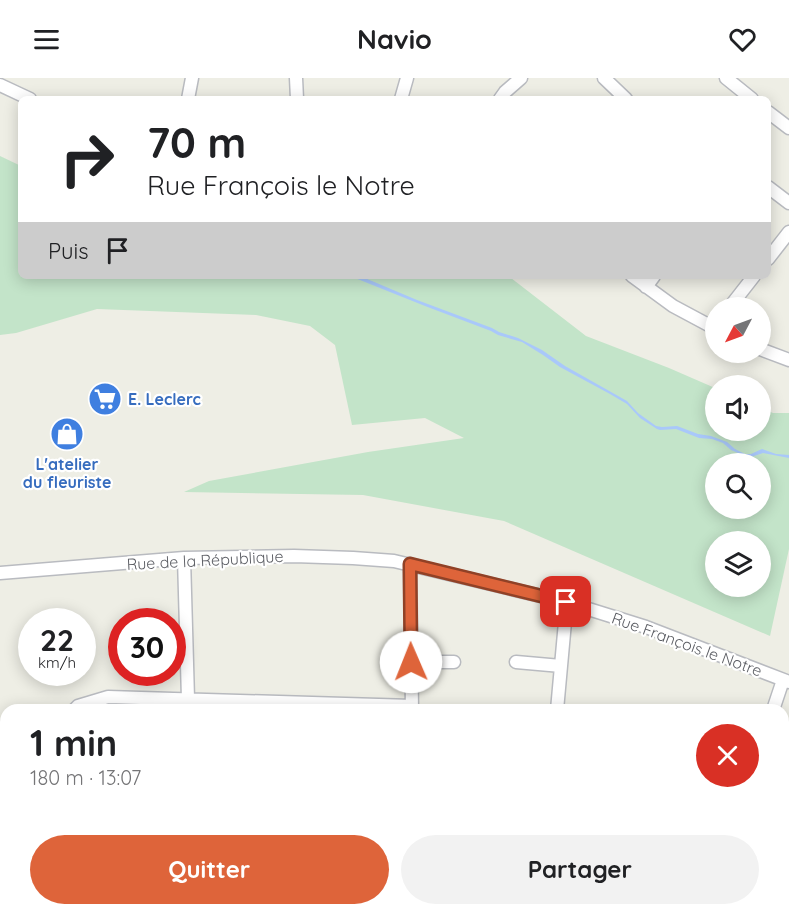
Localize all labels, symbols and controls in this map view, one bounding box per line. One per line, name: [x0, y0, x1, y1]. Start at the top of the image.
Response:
text: Navio: [357, 22, 432, 56]
icon: menu: [30, 23, 63, 56]
icon: heart: [726, 23, 759, 56]
text: 70 m: [147, 116, 246, 169]
icon: right: [48, 120, 126, 198]
text: Rue François le Notre: [147, 168, 415, 202]
icon: arrive: [101, 234, 134, 267]
text: Puis: [48, 237, 89, 265]
north arrow: [705, 297, 771, 363]
map controls: [705, 297, 771, 597]
button: sound: [705, 375, 771, 441]
supermarket icon: E. Leclerc: [87, 381, 123, 417]
place label: E. Leclerc: [128, 389, 201, 409]
shop icon: L'atelier du fleuriste: [49, 416, 85, 452]
button: search: [705, 453, 771, 519]
place label: L'atelier du fleuriste: [23, 454, 111, 492]
button: layers: [705, 531, 771, 597]
street label: Rue de la République: [126, 546, 284, 574]
pin: [540, 576, 591, 627]
icon: arrive: [549, 585, 582, 618]
street label: Rue François le Notre: [609, 607, 765, 681]
speed limit sign: 30: [108, 608, 186, 686]
text: 22: [40, 621, 74, 659]
position arrow: [379, 630, 443, 694]
text: km/h: [38, 653, 76, 672]
text: 1 min: [30, 720, 117, 765]
button: close: [696, 724, 759, 787]
text: 180 m · 13:07: [30, 765, 141, 790]
button: Quitter: [30, 835, 389, 904]
button: Partager: [401, 835, 759, 904]

